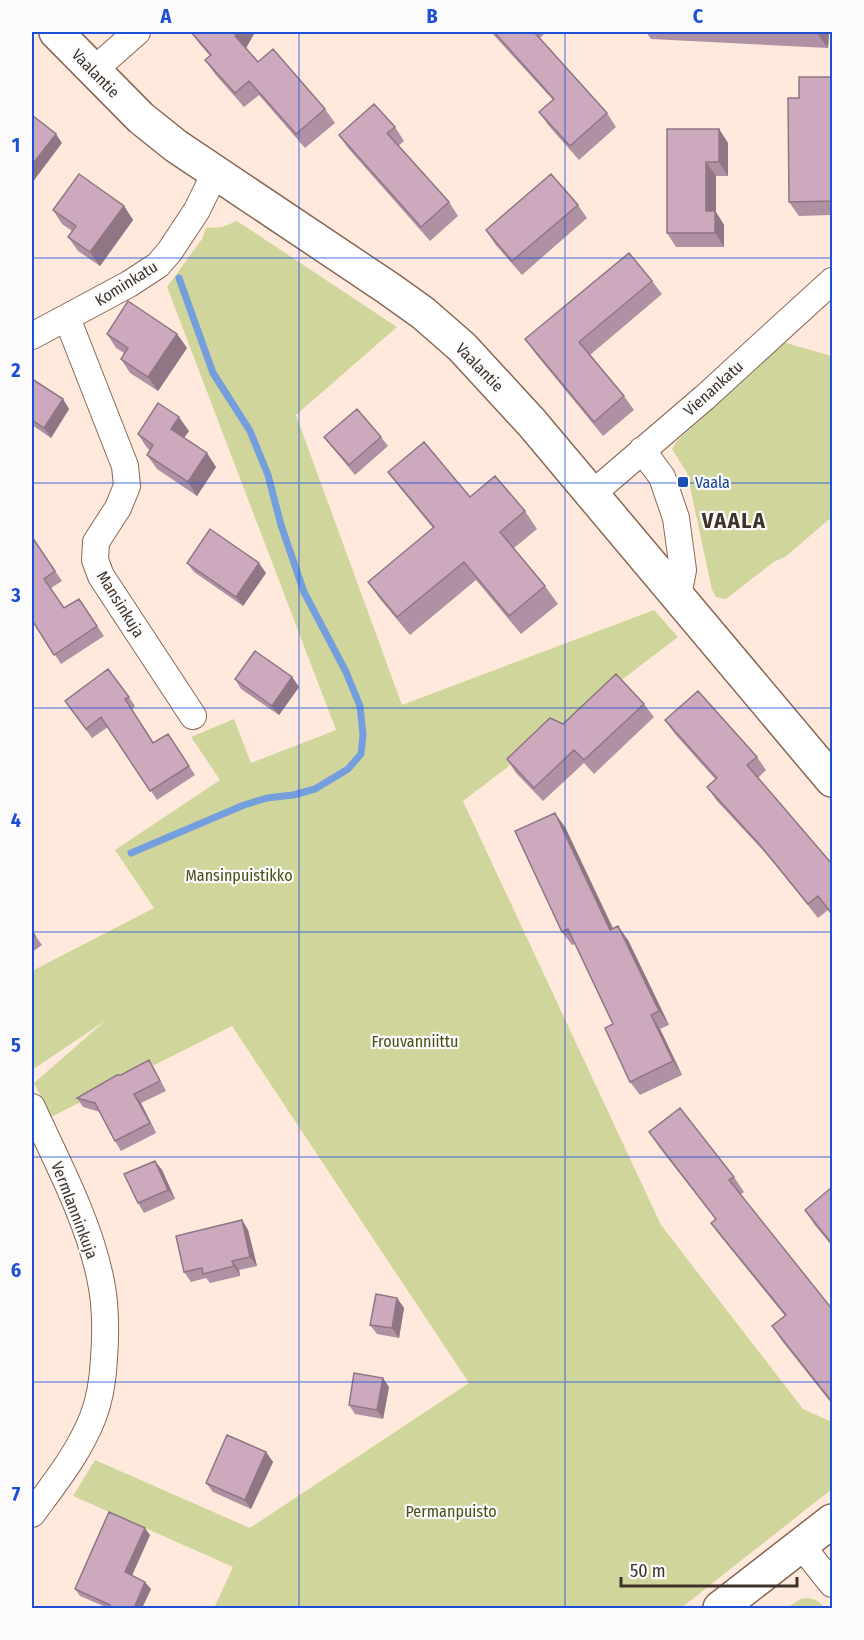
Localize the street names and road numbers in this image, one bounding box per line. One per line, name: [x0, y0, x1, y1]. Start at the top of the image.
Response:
street label: Vaalantie: [68, 45, 124, 102]
street label: Kominkatu: [92, 257, 161, 310]
street label: Vaalantie: [452, 339, 508, 396]
street label: Vienankatu: [680, 357, 747, 420]
street label: Mansinkuja: [93, 568, 148, 641]
street label: Vermlanninkuja: [47, 1159, 102, 1262]

